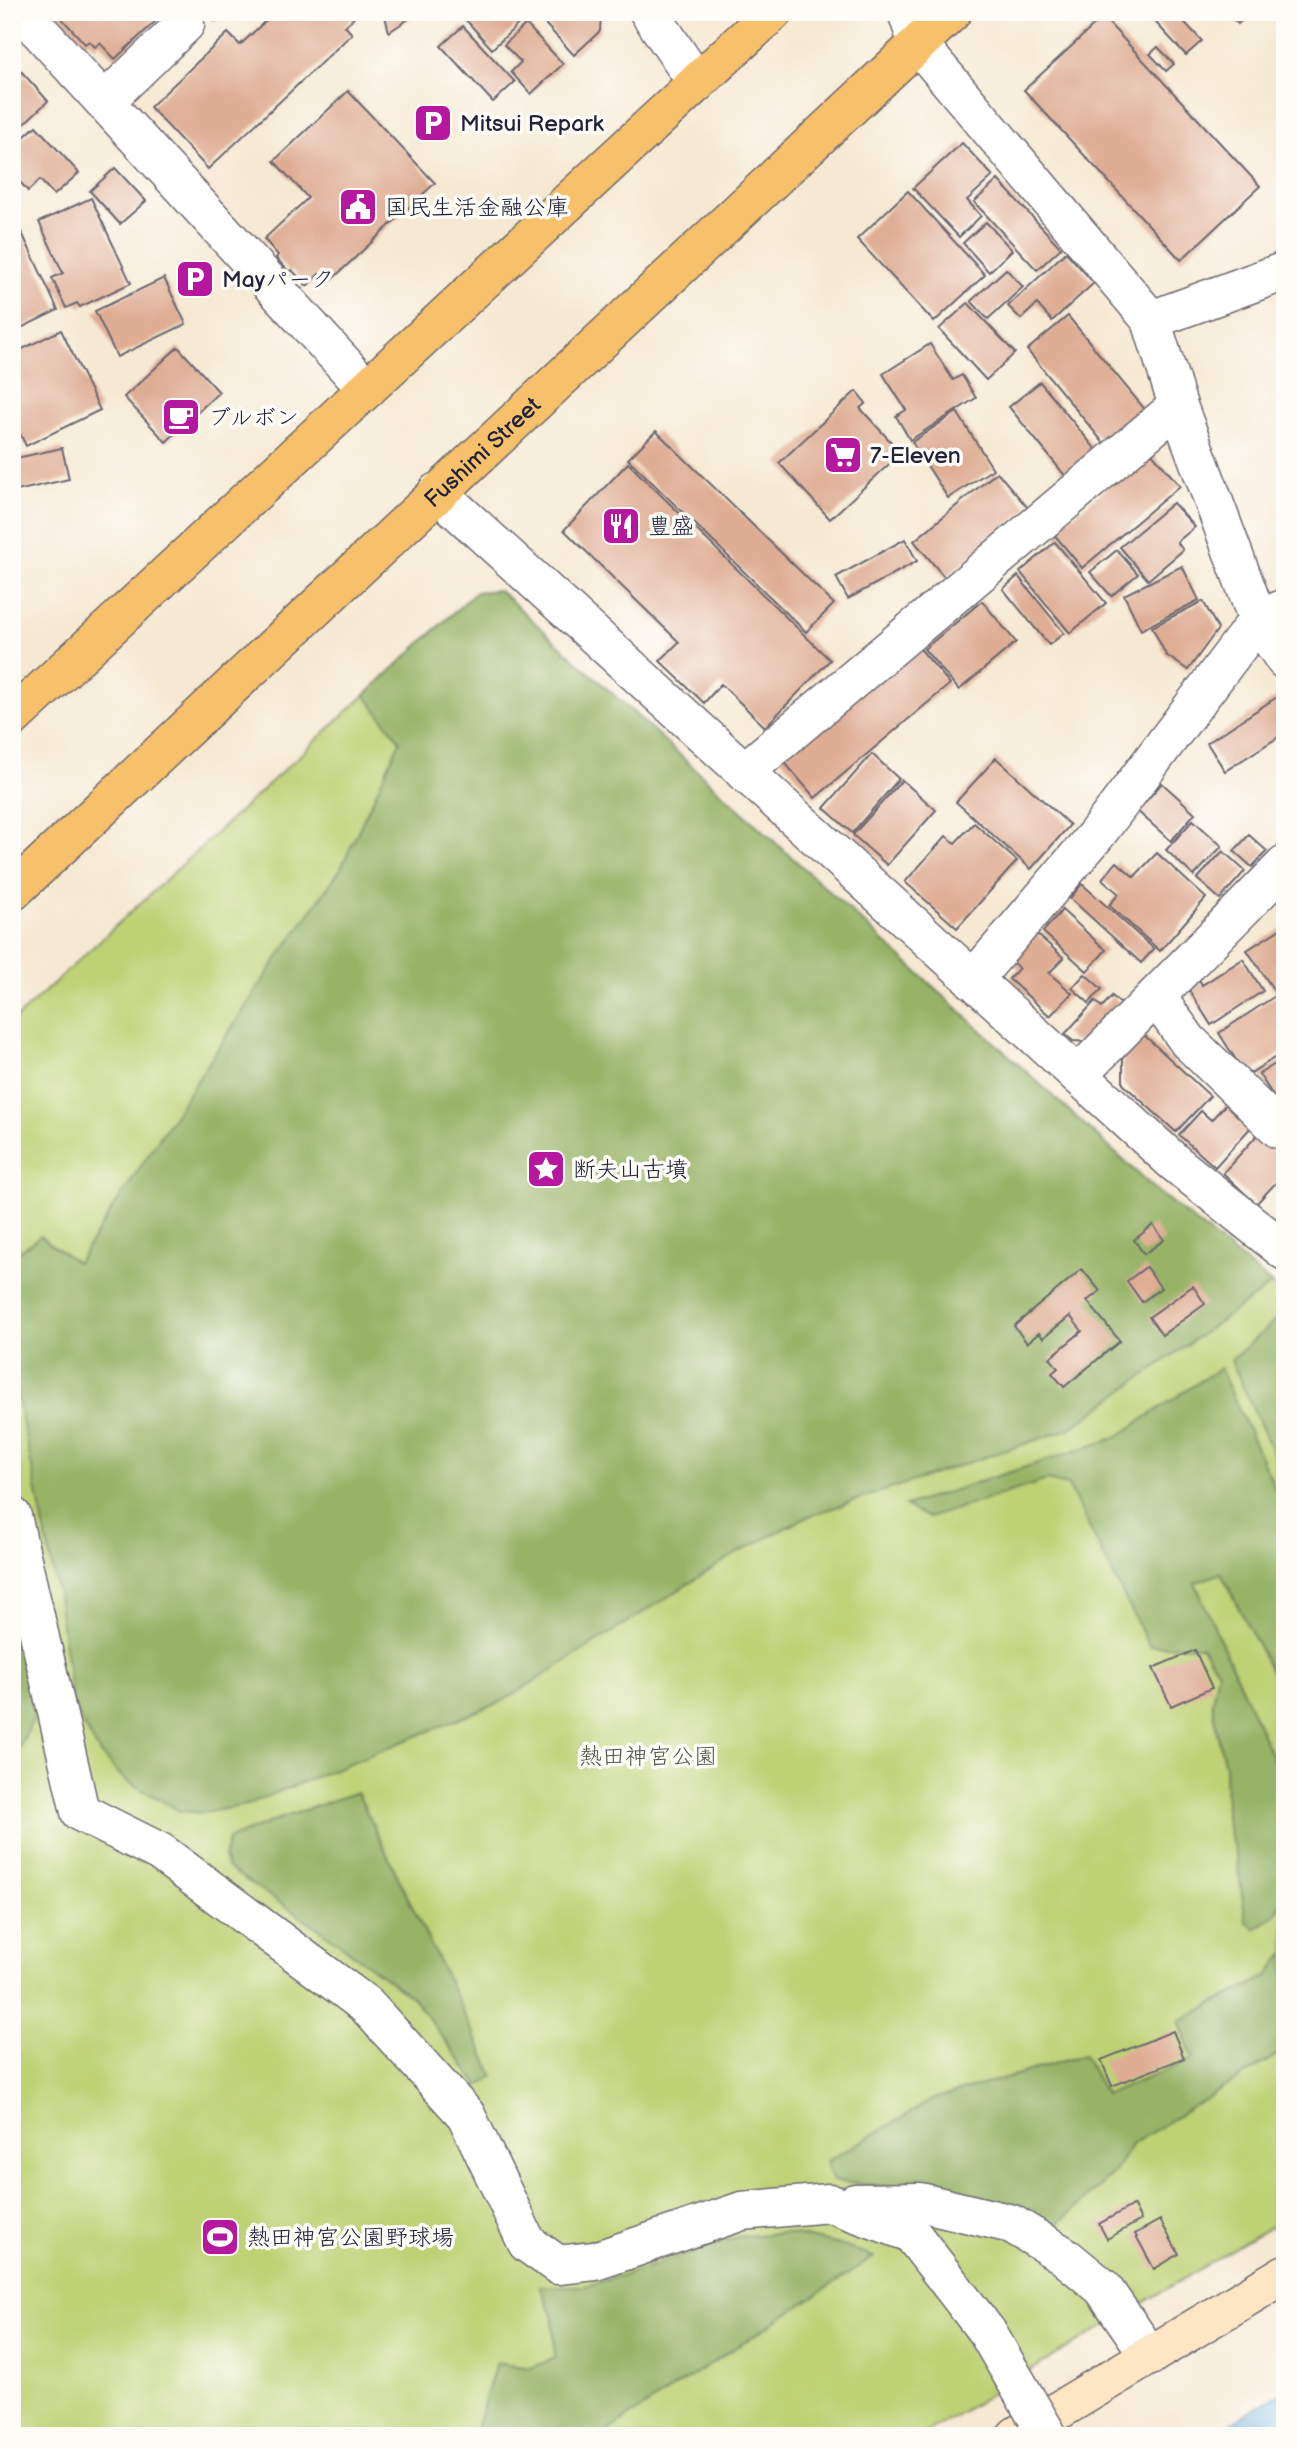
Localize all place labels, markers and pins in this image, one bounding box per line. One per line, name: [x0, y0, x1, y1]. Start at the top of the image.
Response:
parking icon: Mitsui Repark: [412, 102, 454, 144]
place label: Mitsui Repark: [460, 110, 605, 138]
public building icon: 国民生活金融公庫: [337, 186, 379, 228]
place label: 国民生活金融公庫: [385, 194, 569, 222]
parking icon: Mayパーク: [174, 258, 216, 300]
place label: Mayパーク: [222, 266, 334, 294]
cafe icon: ブルボン: [160, 396, 202, 438]
place label: ブルボン: [208, 404, 299, 432]
supermarket icon: 7-Eleven: [822, 434, 864, 476]
place label: 7-Eleven: [870, 442, 961, 470]
restaurant icon: 豊盛: [600, 505, 642, 547]
place label: 豊盛: [648, 513, 694, 541]
place icon: 断夫山古墳: [525, 1148, 567, 1190]
place label: 断夫山古墳: [573, 1156, 688, 1184]
sports icon: 熱田神宮公園野球場: [199, 2216, 241, 2258]
place label: 熱田神宮公園野球場: [247, 2224, 454, 2252]

